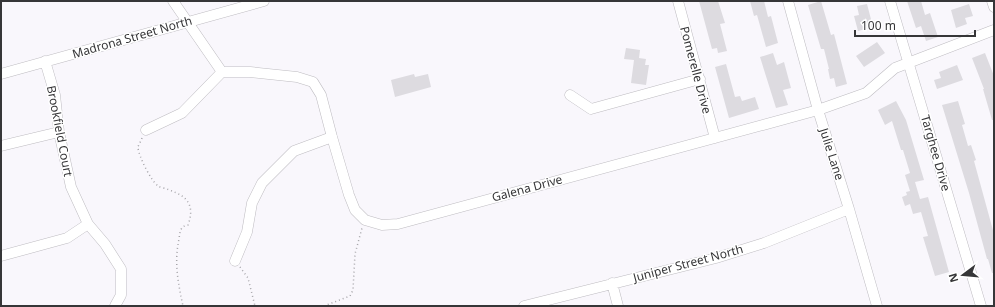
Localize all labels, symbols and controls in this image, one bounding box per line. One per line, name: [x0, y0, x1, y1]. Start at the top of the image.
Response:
street label: Madrona Street North: [70, 12, 194, 62]
scale bar: [855, 12, 975, 38]
text: 100 m: [861, 17, 896, 34]
street label: Pomerelle Drive: [676, 24, 716, 116]
street label: Brookfield Court: [43, 84, 77, 179]
street label: Targhee Drive: [917, 113, 955, 193]
street label: Julie Lane: [815, 125, 848, 183]
street label: Galena Drive: [490, 170, 564, 206]
street label: Juniper Street North: [630, 240, 745, 286]
north arrow: [943, 255, 983, 295]
text: N: [944, 272, 961, 284]

